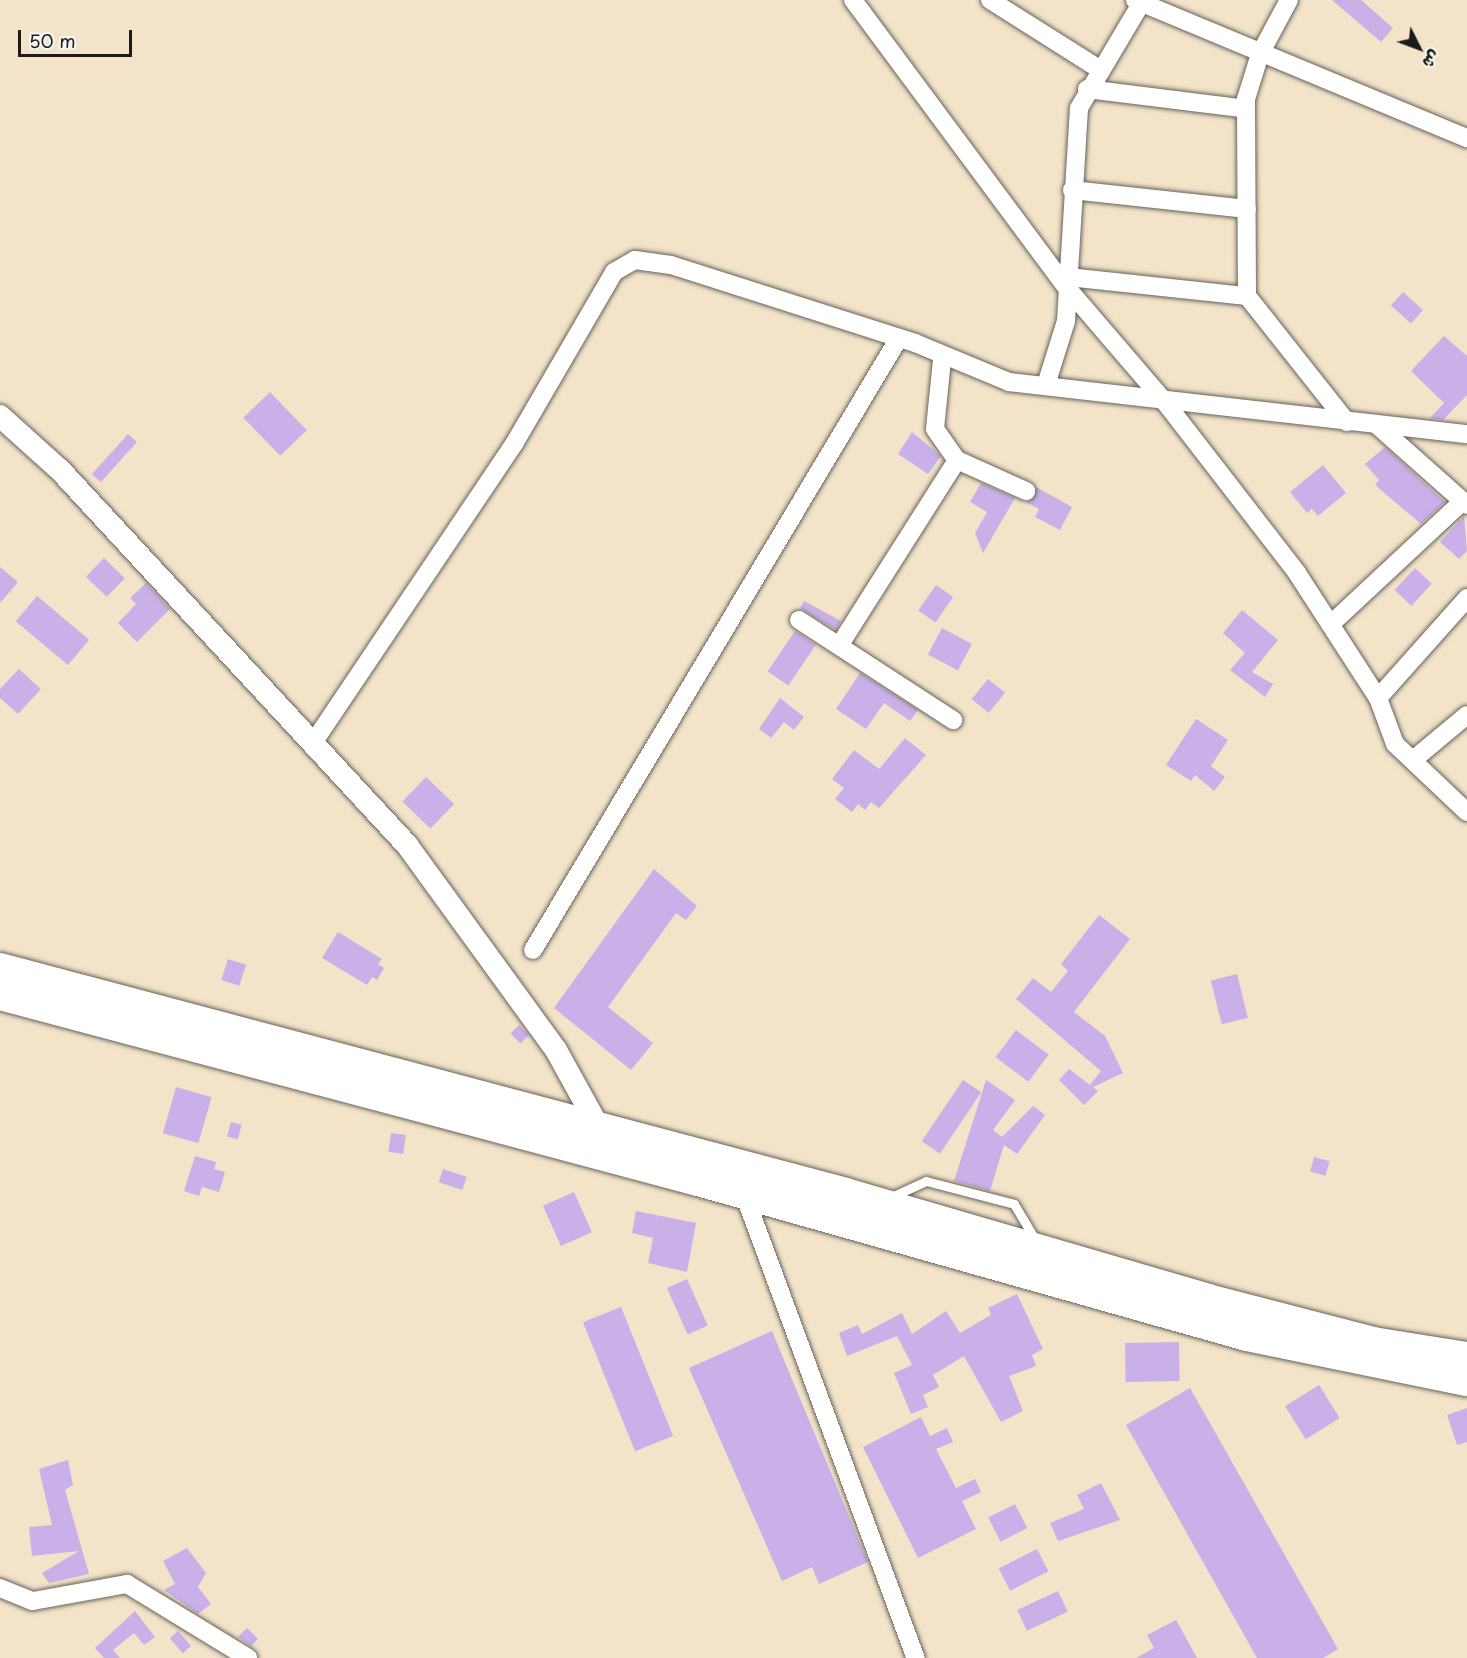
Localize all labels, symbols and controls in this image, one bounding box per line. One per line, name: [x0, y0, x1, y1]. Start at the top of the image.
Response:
scale bar: [21, 18, 135, 56]
north arrow: [1389, 18, 1449, 78]
text: 50 m: [29, 27, 76, 54]
text: ش: [1418, 45, 1447, 75]

